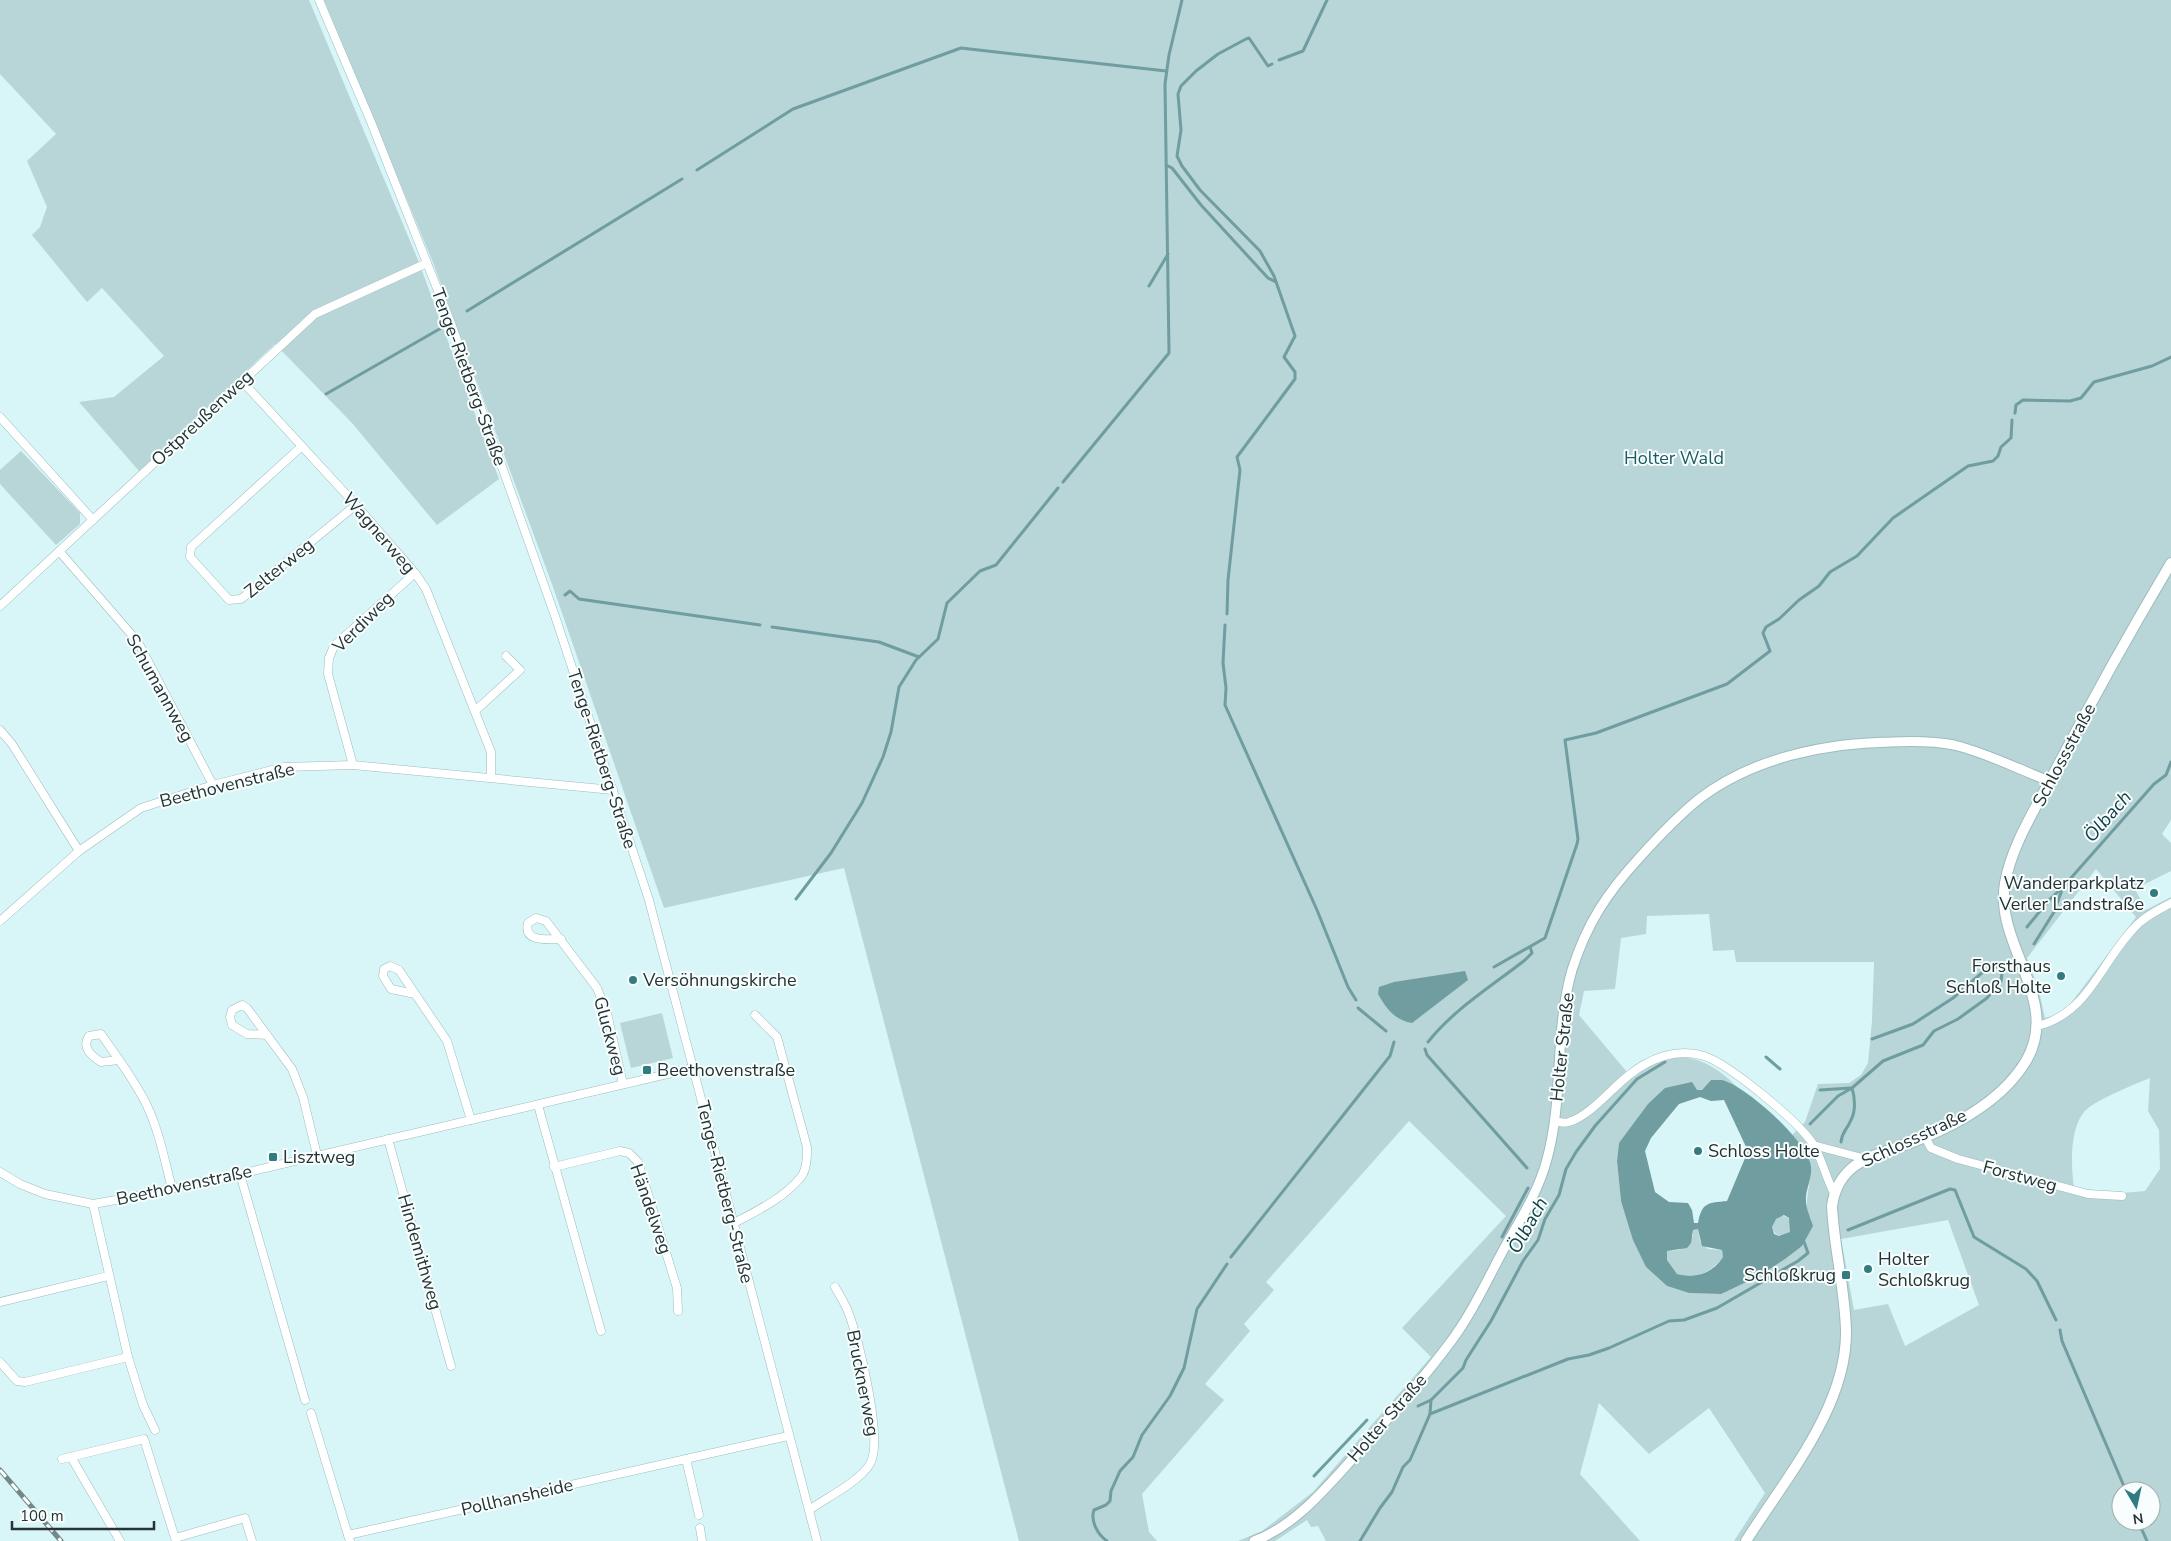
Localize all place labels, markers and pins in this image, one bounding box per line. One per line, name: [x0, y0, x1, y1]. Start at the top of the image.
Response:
place label: Wanderparkplatz Verler Landstraße: [1998, 871, 2144, 916]
marker: Wanderparkplatz Verler Landstraße: [2148, 887, 2160, 899]
place label: Forsthaus Schloß Holte: [1946, 954, 2051, 999]
place label: Versöhnungskirche: [642, 968, 797, 992]
marker: Forsthaus Schloß Holte: [2055, 970, 2067, 982]
marker: Versöhnungskirche: [627, 974, 639, 986]
place label: Beethovenstraße: [657, 1058, 795, 1082]
marker: Beethovenstraße: [641, 1064, 653, 1076]
place label: Schloss Holte: [1708, 1139, 1819, 1163]
place label: Lisztweg: [283, 1145, 355, 1169]
marker: Schloss Holte: [1692, 1145, 1704, 1157]
marker: Lisztweg: [267, 1151, 279, 1163]
place label: Holter Schloßkrug: [1878, 1247, 1970, 1292]
place label: Schloßkrug: [1744, 1263, 1836, 1287]
marker: Holter Schloßkrug: [1862, 1263, 1874, 1275]
marker: Schloßkrug: [1840, 1269, 1852, 1281]

